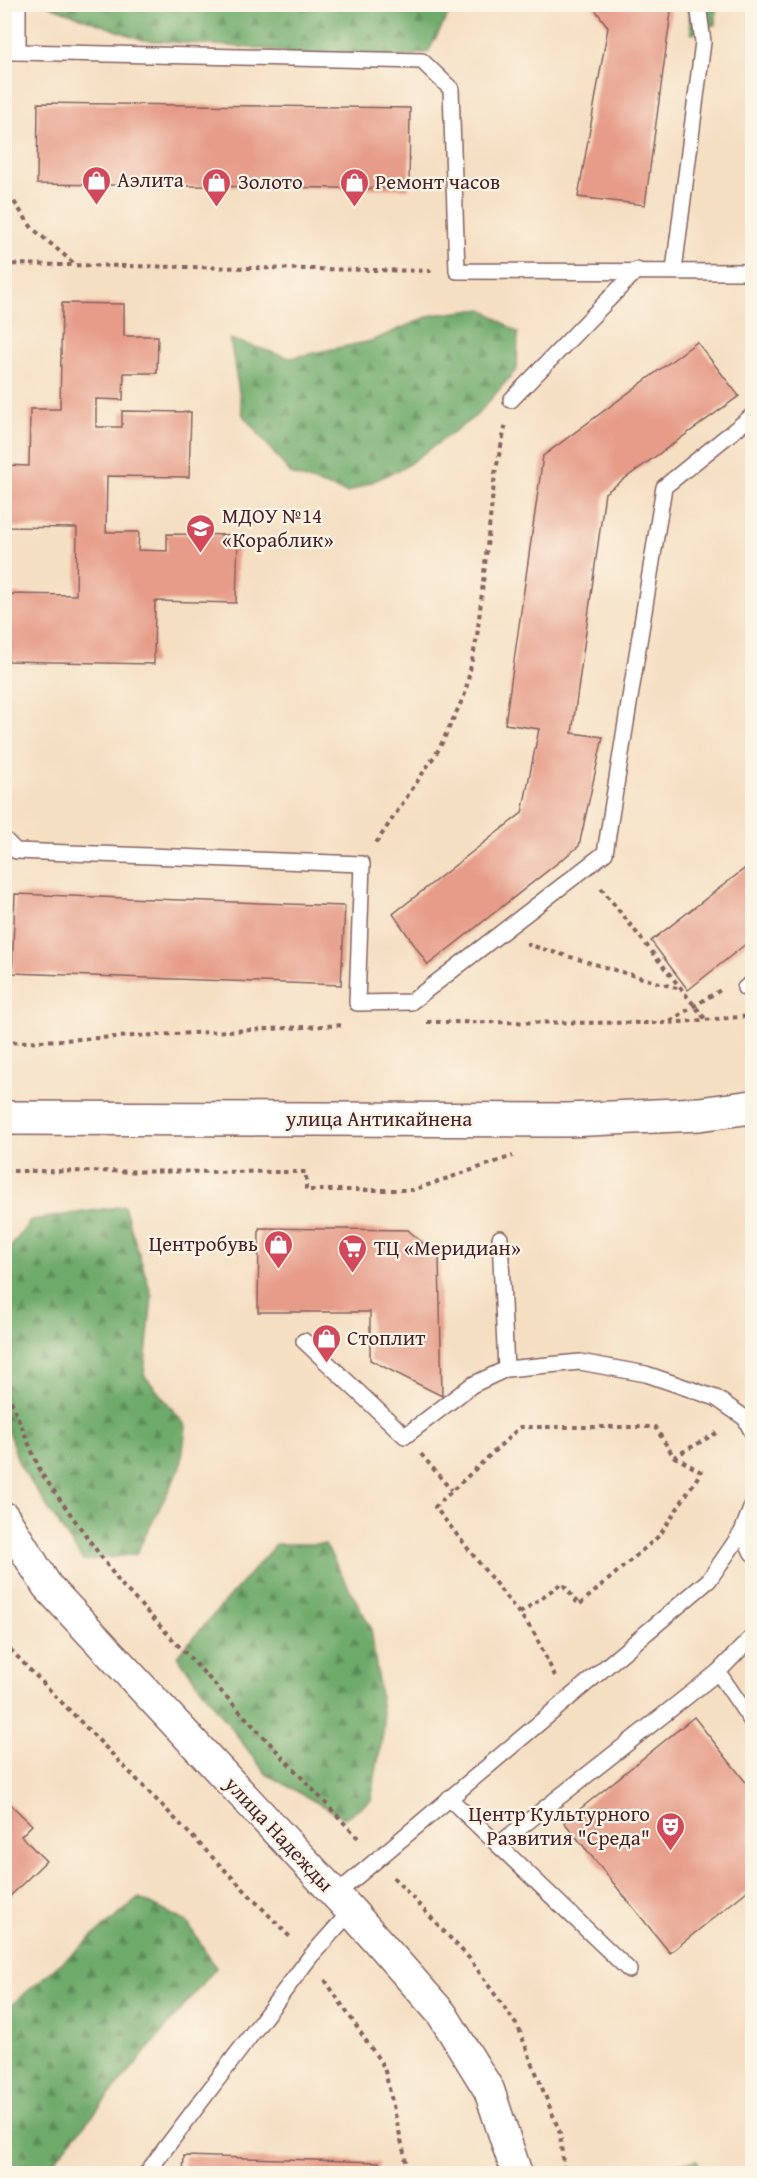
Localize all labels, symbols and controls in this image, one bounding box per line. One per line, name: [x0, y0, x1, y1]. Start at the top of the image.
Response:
shop icon: Аэлита: [80, 164, 112, 206]
place label: Аэлита: [117, 164, 184, 195]
shop icon: Золото: [201, 166, 233, 208]
place label: Золото: [238, 166, 303, 197]
shop icon: Ремонт часов: [338, 166, 370, 208]
place label: Ремонт часов: [375, 166, 500, 197]
place label: МДОУ №14 «Кораблик»: [222, 500, 334, 555]
school or university icon: МДОУ №14 «Кораблик»: [185, 512, 217, 554]
street label: улица Антикайнена: [285, 1103, 472, 1134]
place label: Центробувь: [149, 1228, 258, 1259]
shop icon: Центробувь: [263, 1228, 295, 1270]
supermarket icon: ТЦ «Меридиан»: [337, 1232, 369, 1274]
place label: ТЦ «Меридиан»: [374, 1232, 521, 1263]
shop icon: Стоплит: [310, 1322, 342, 1364]
place label: Стоплит: [347, 1322, 425, 1353]
street label: улица Надежды: [217, 1768, 341, 1899]
place label: Центр Культурного Развития "Среда": [469, 1798, 650, 1853]
theatre icon: Центр Культурного Развития "Среда": [655, 1810, 687, 1852]

